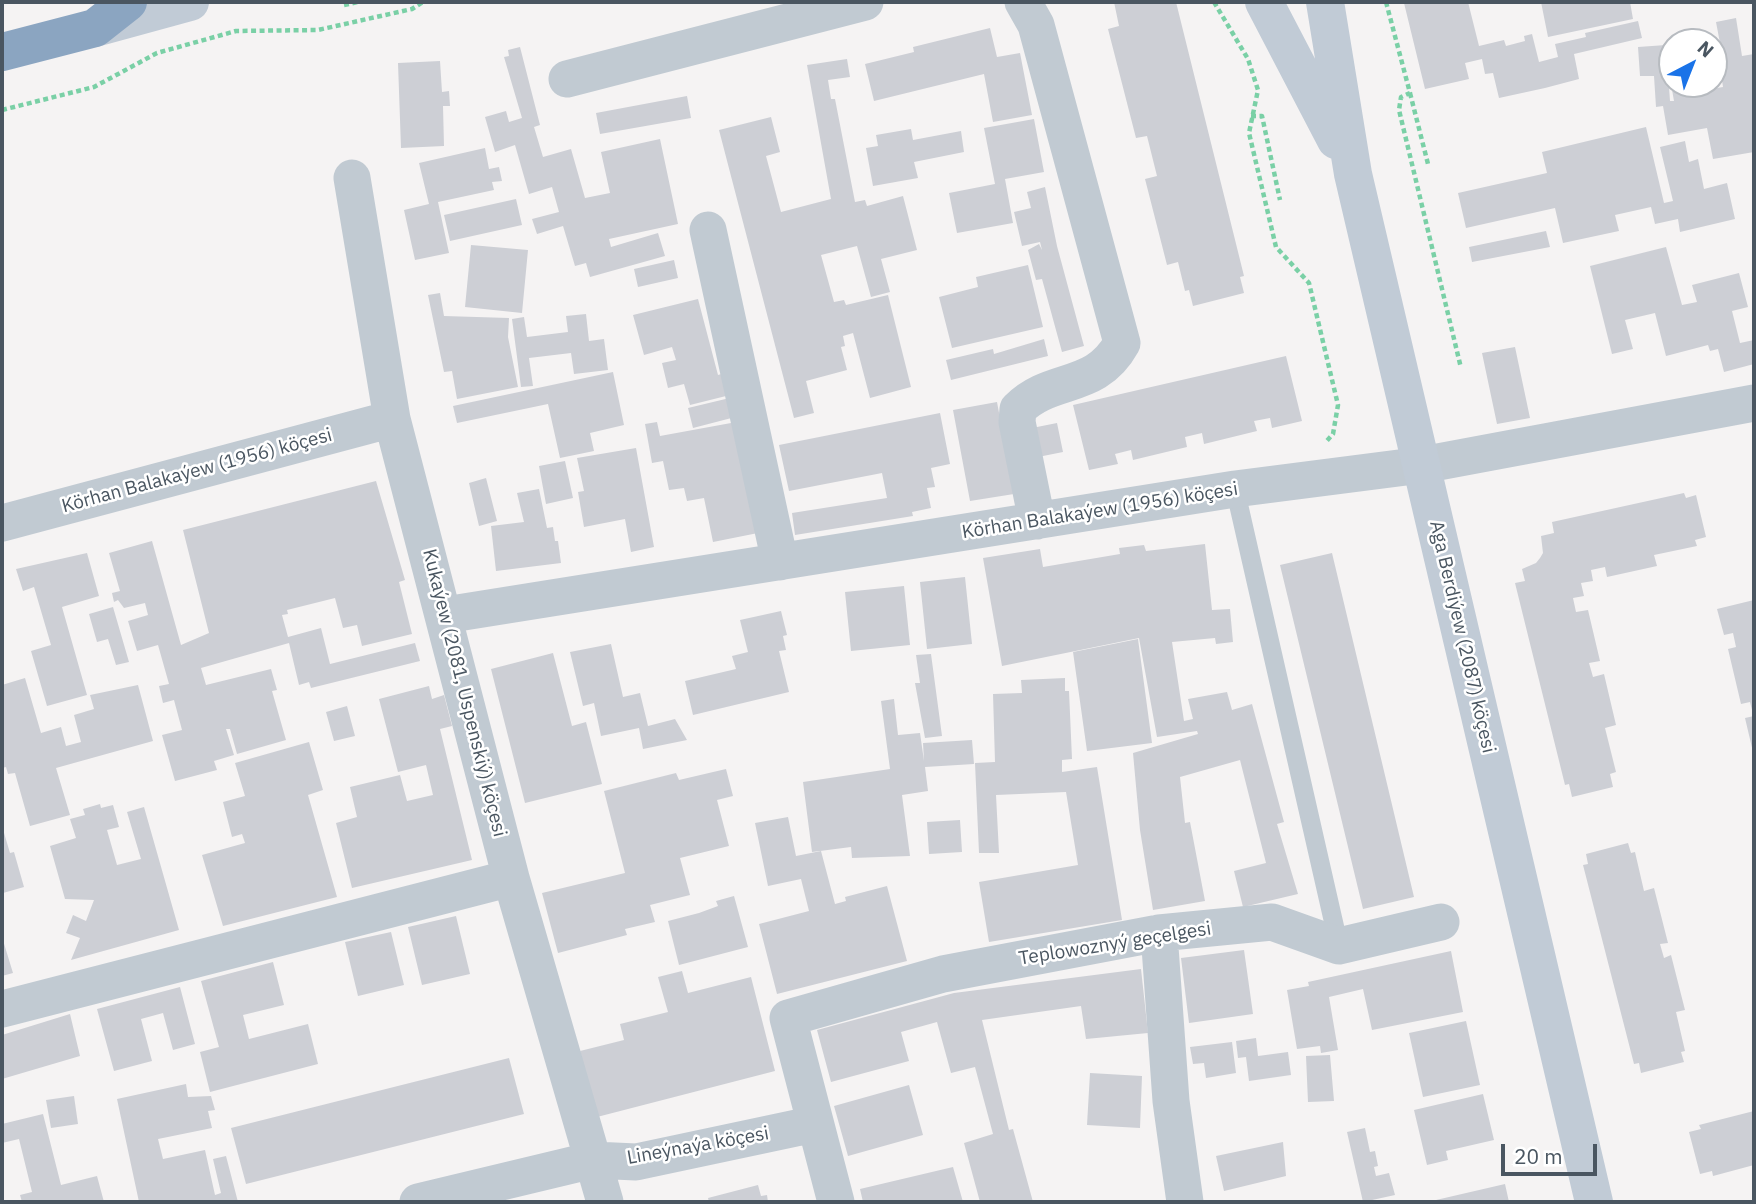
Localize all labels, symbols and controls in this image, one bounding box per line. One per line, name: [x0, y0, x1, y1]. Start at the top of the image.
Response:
north arrow: [1658, 28, 1728, 98]
text: N: [1693, 35, 1719, 62]
street label: Körhan Balakaýew (1956) köçesi: [59, 424, 335, 518]
street label: Körhan Balakaýew (1956) köçesi: [960, 478, 1240, 544]
street label: Aga Berdiýew (2087) köçesi: [1424, 518, 1500, 756]
street label: Kukaýew (2081, Uspenskiý) köçesi: [417, 547, 511, 839]
street label: Teplowoznyý geçelgesi: [1017, 918, 1213, 970]
street label: Lineýnaýa köçesi: [625, 1122, 771, 1170]
scale bar: [1504, 1130, 1600, 1174]
text: 20 m: [1514, 1142, 1563, 1170]

